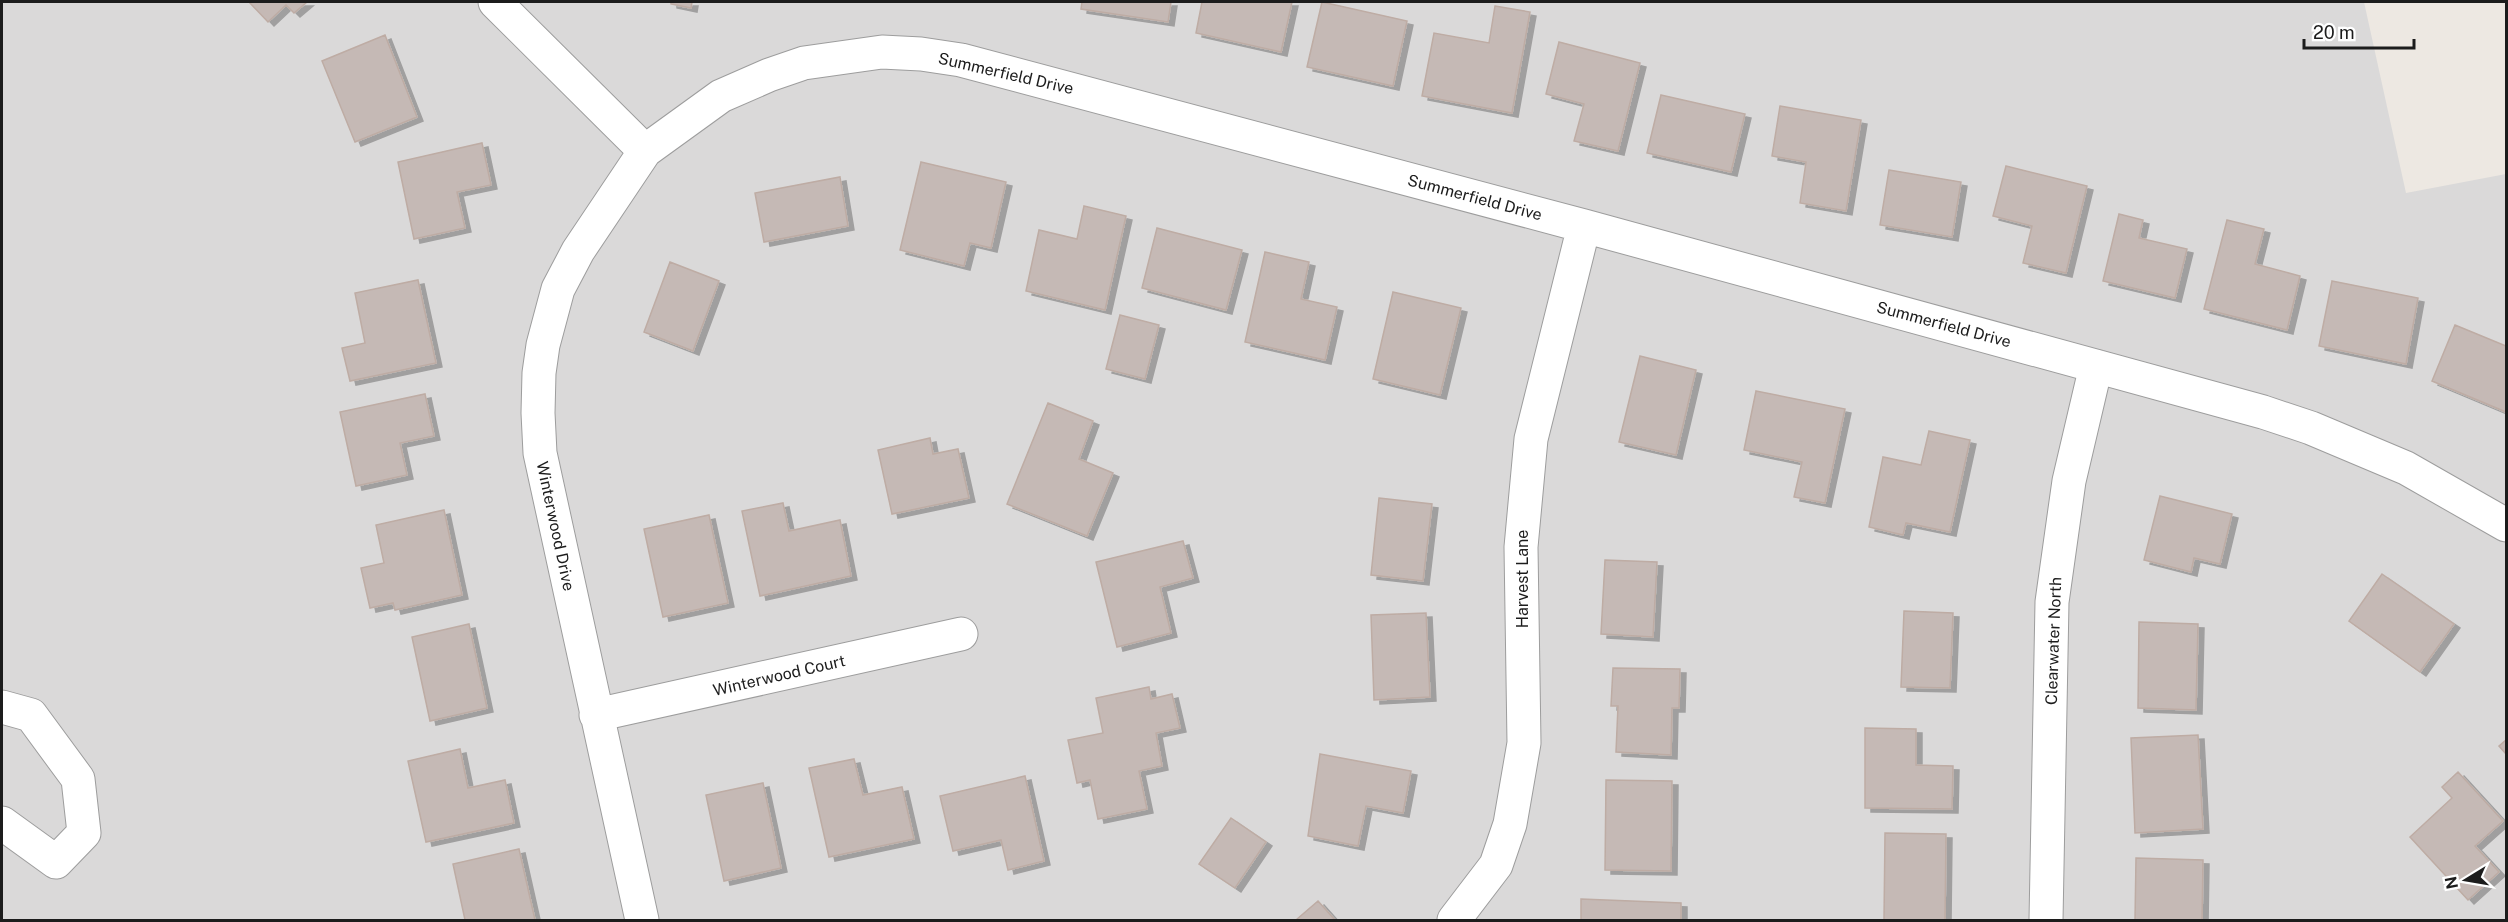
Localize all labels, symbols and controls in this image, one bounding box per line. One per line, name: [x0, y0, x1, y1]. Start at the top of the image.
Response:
scale bar: [2304, 12, 2414, 50]
text: 20 m: [2313, 22, 2355, 43]
street label: Summerfield Drive: [936, 49, 1075, 98]
street label: Summerfield Drive: [1406, 170, 1544, 225]
street label: Summerfield Drive: [1875, 297, 2013, 352]
street label: Winterwood Drive: [533, 460, 579, 593]
street label: Harvest Lane: [1513, 530, 1532, 628]
street label: Clearwater North: [2042, 577, 2065, 705]
street label: Winterwood Court: [711, 651, 847, 700]
north arrow: [2436, 850, 2496, 910]
text: N: [2441, 875, 2462, 891]

